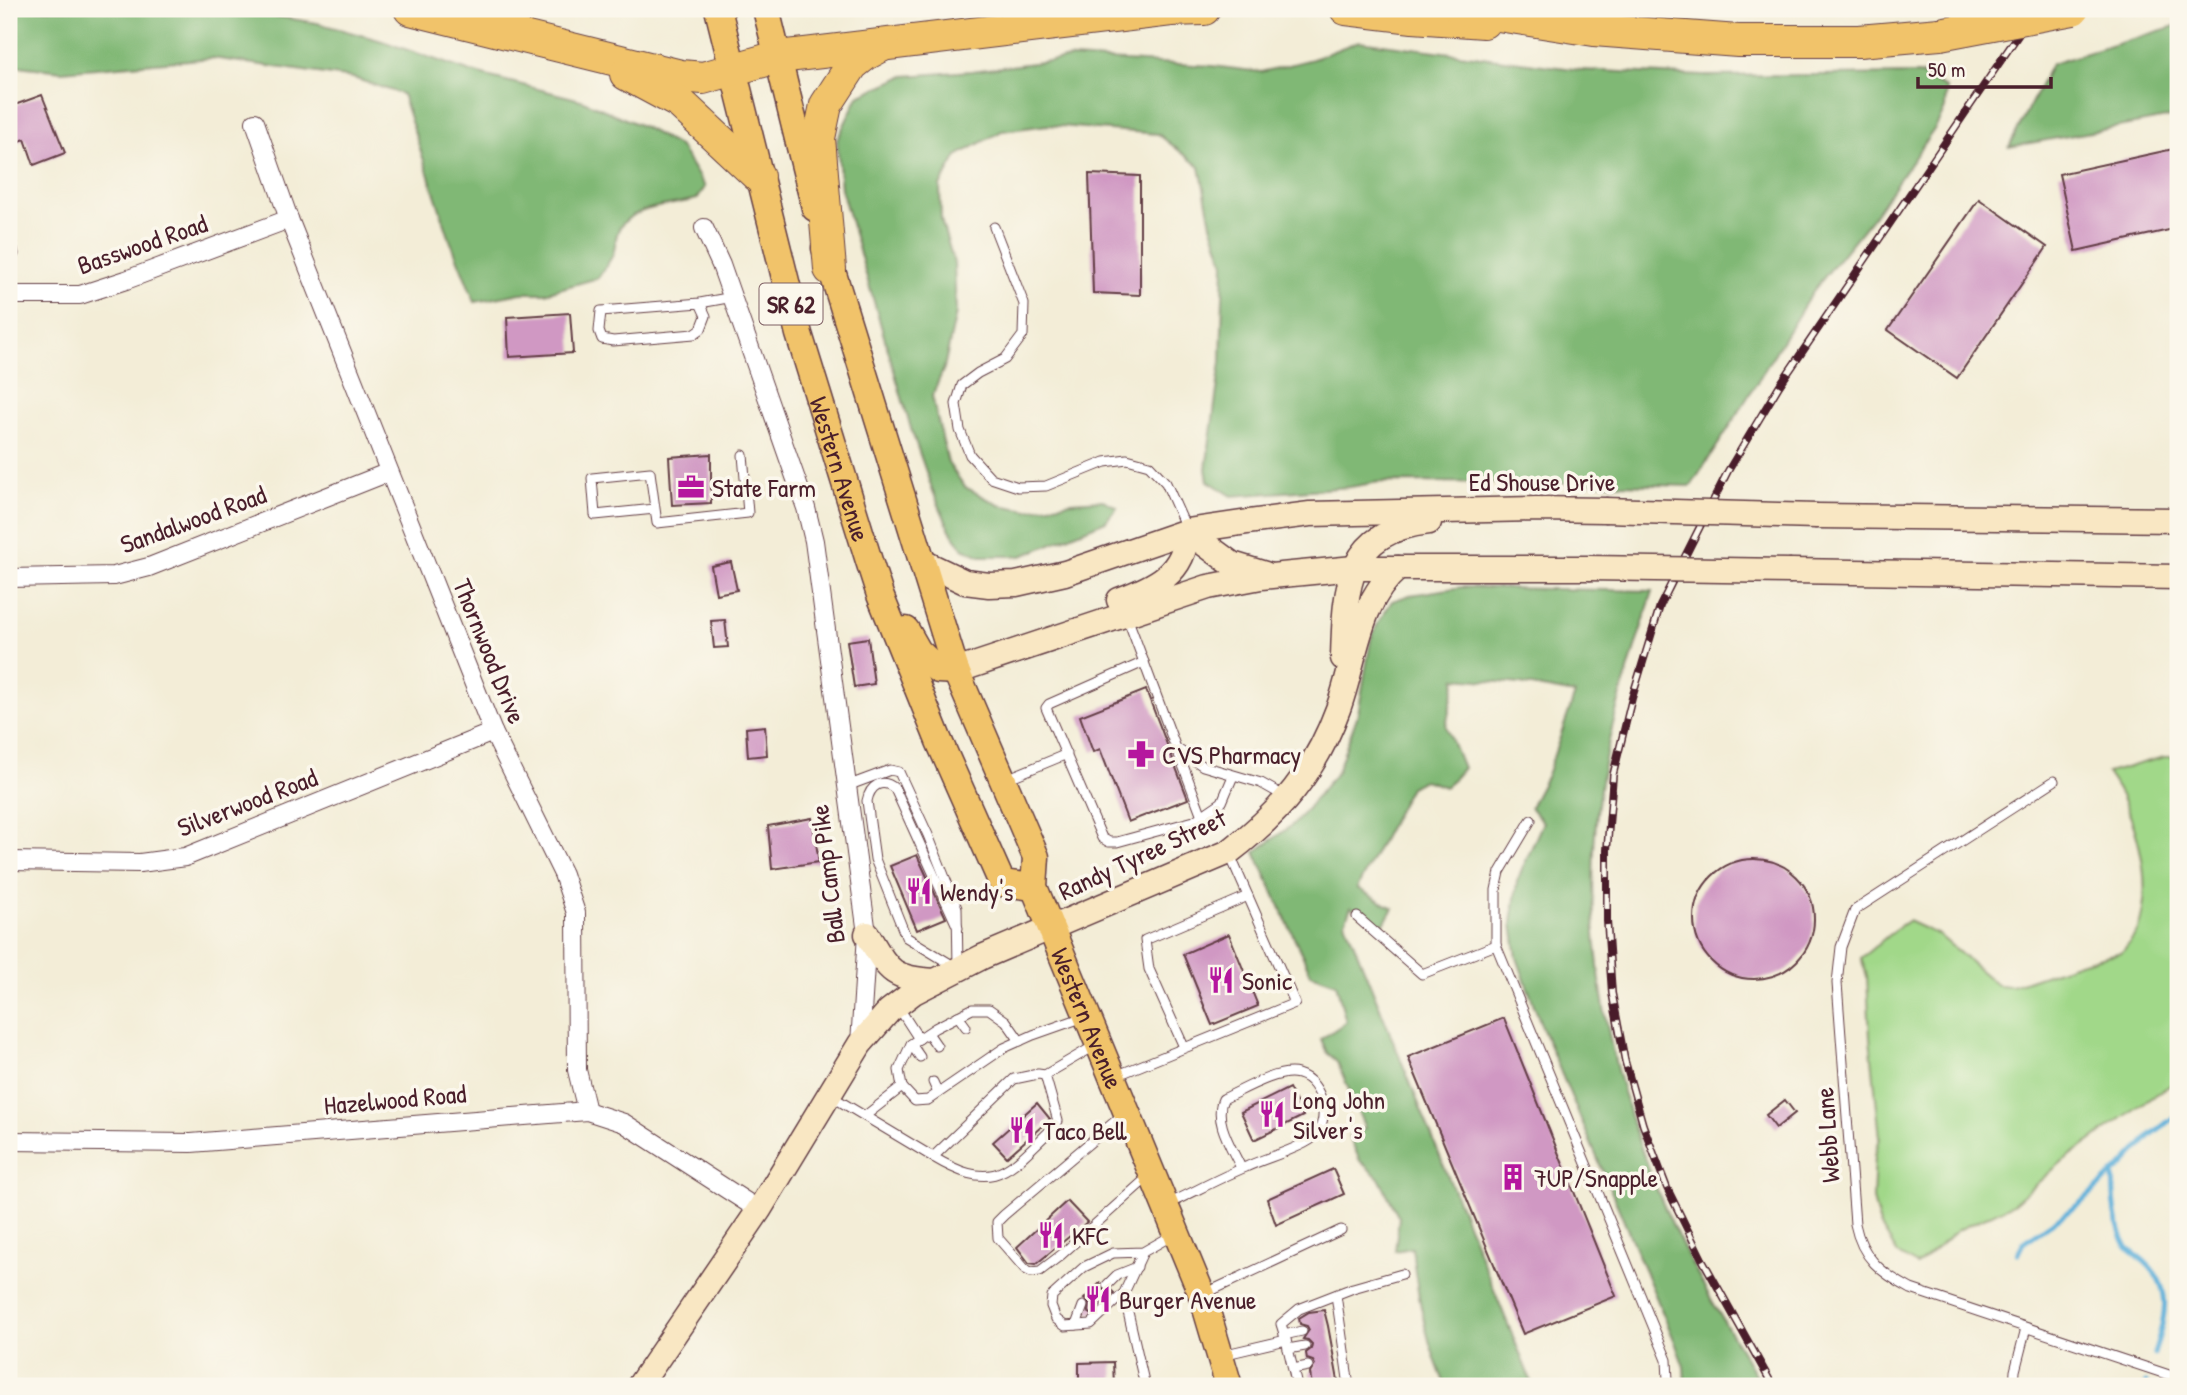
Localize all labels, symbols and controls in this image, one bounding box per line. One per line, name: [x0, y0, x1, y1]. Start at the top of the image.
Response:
scale bar: [1918, 46, 2050, 90]
text: 50 m: [1928, 55, 1965, 84]
street label: Basswood Road: [72, 205, 212, 283]
road number: SR 62: [760, 284, 822, 324]
street label: Western Avenue: [802, 392, 879, 545]
street label: Ed Shouse Drive: [1469, 464, 1615, 499]
place label: State Farm: [712, 470, 816, 505]
office icon: State Farm: [676, 472, 706, 502]
street label: Sandalwood Road: [115, 476, 271, 562]
street label: Thornwood Drive: [445, 573, 535, 729]
place label: CVS Pharmacy: [1162, 737, 1301, 772]
pharmacy icon: CVS Pharmacy: [1126, 739, 1156, 769]
street label: Silverwood Road: [172, 759, 322, 845]
street label: Randy Tyree Street: [1052, 799, 1232, 908]
street label: Ball Camp Pike: [801, 803, 853, 945]
place label: Wendy's: [940, 874, 1014, 909]
restaurant icon: Wendy's: [904, 876, 934, 906]
street label: Western Avenue: [1043, 942, 1133, 1094]
place label: Sonic: [1242, 963, 1292, 998]
restaurant icon: Sonic: [1206, 965, 1236, 995]
street label: Hazelwood Road: [323, 1075, 467, 1123]
place label: Long John Silver's: [1293, 1082, 1385, 1147]
street label: Webb Lane: [1806, 1086, 1848, 1184]
restaurant icon: Long John Silver's: [1257, 1099, 1287, 1129]
place label: Taco Bell: [1043, 1113, 1127, 1148]
restaurant icon: Taco Bell: [1007, 1115, 1037, 1145]
place label: 7UP/Snapple: [1534, 1160, 1658, 1195]
building icon: 7UP/Snapple: [1498, 1162, 1528, 1192]
place label: KFC: [1072, 1218, 1110, 1253]
restaurant icon: KFC: [1036, 1220, 1066, 1250]
place label: Burger Avenue: [1119, 1282, 1256, 1317]
restaurant icon: Burger Avenue: [1083, 1284, 1113, 1314]

